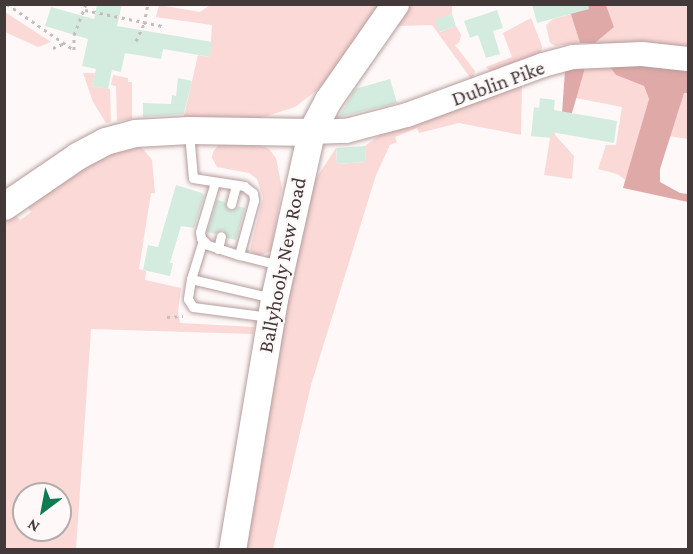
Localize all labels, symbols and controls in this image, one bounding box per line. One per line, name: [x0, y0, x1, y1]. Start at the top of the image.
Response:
street label: Dublin Pike: [448, 55, 548, 111]
street label: Ballyhooly New Road: [253, 175, 311, 355]
north arrow: [12, 482, 72, 542]
text: N: [24, 516, 42, 536]

